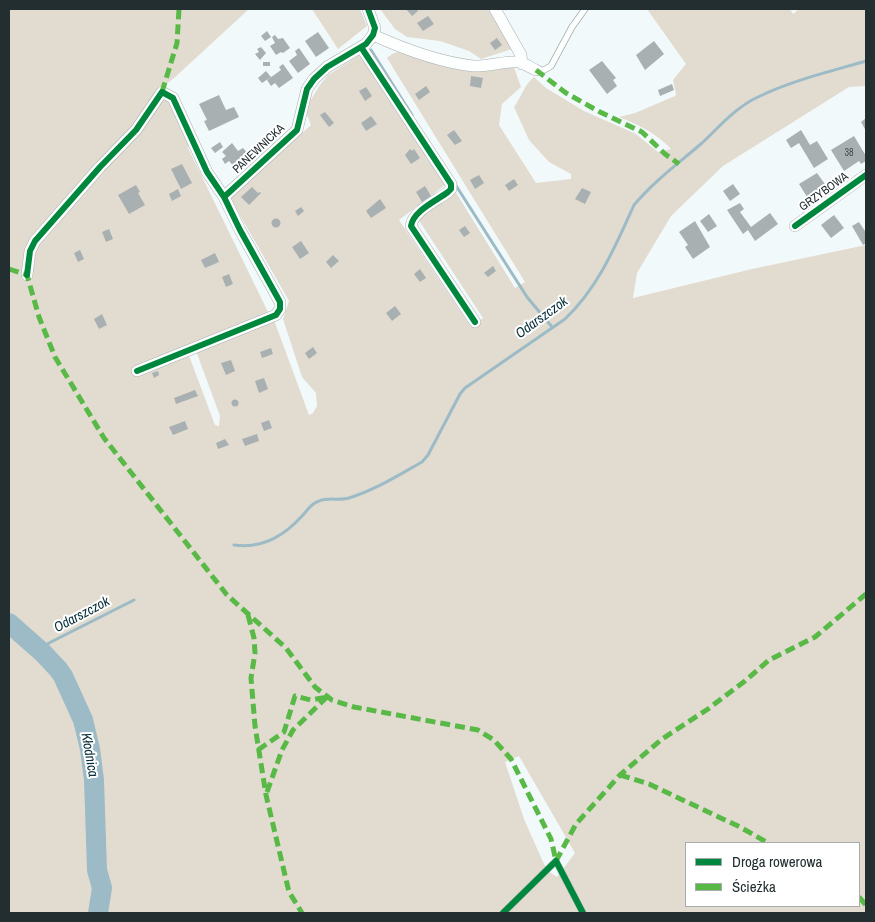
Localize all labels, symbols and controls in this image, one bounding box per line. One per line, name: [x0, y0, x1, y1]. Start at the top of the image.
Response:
street label: PANEWNICKA: [230, 121, 288, 177]
house number: 38: [844, 147, 854, 159]
street label: GRZYBOWA: [797, 169, 851, 215]
water label: Odarszczok: [513, 293, 571, 343]
water label: Odarszczok: [51, 593, 113, 637]
water label: Kłodnica: [77, 732, 101, 778]
legend: [685, 842, 860, 907]
text: Droga rowerowa: [732, 851, 822, 872]
text: Ścieżka: [732, 876, 776, 897]

